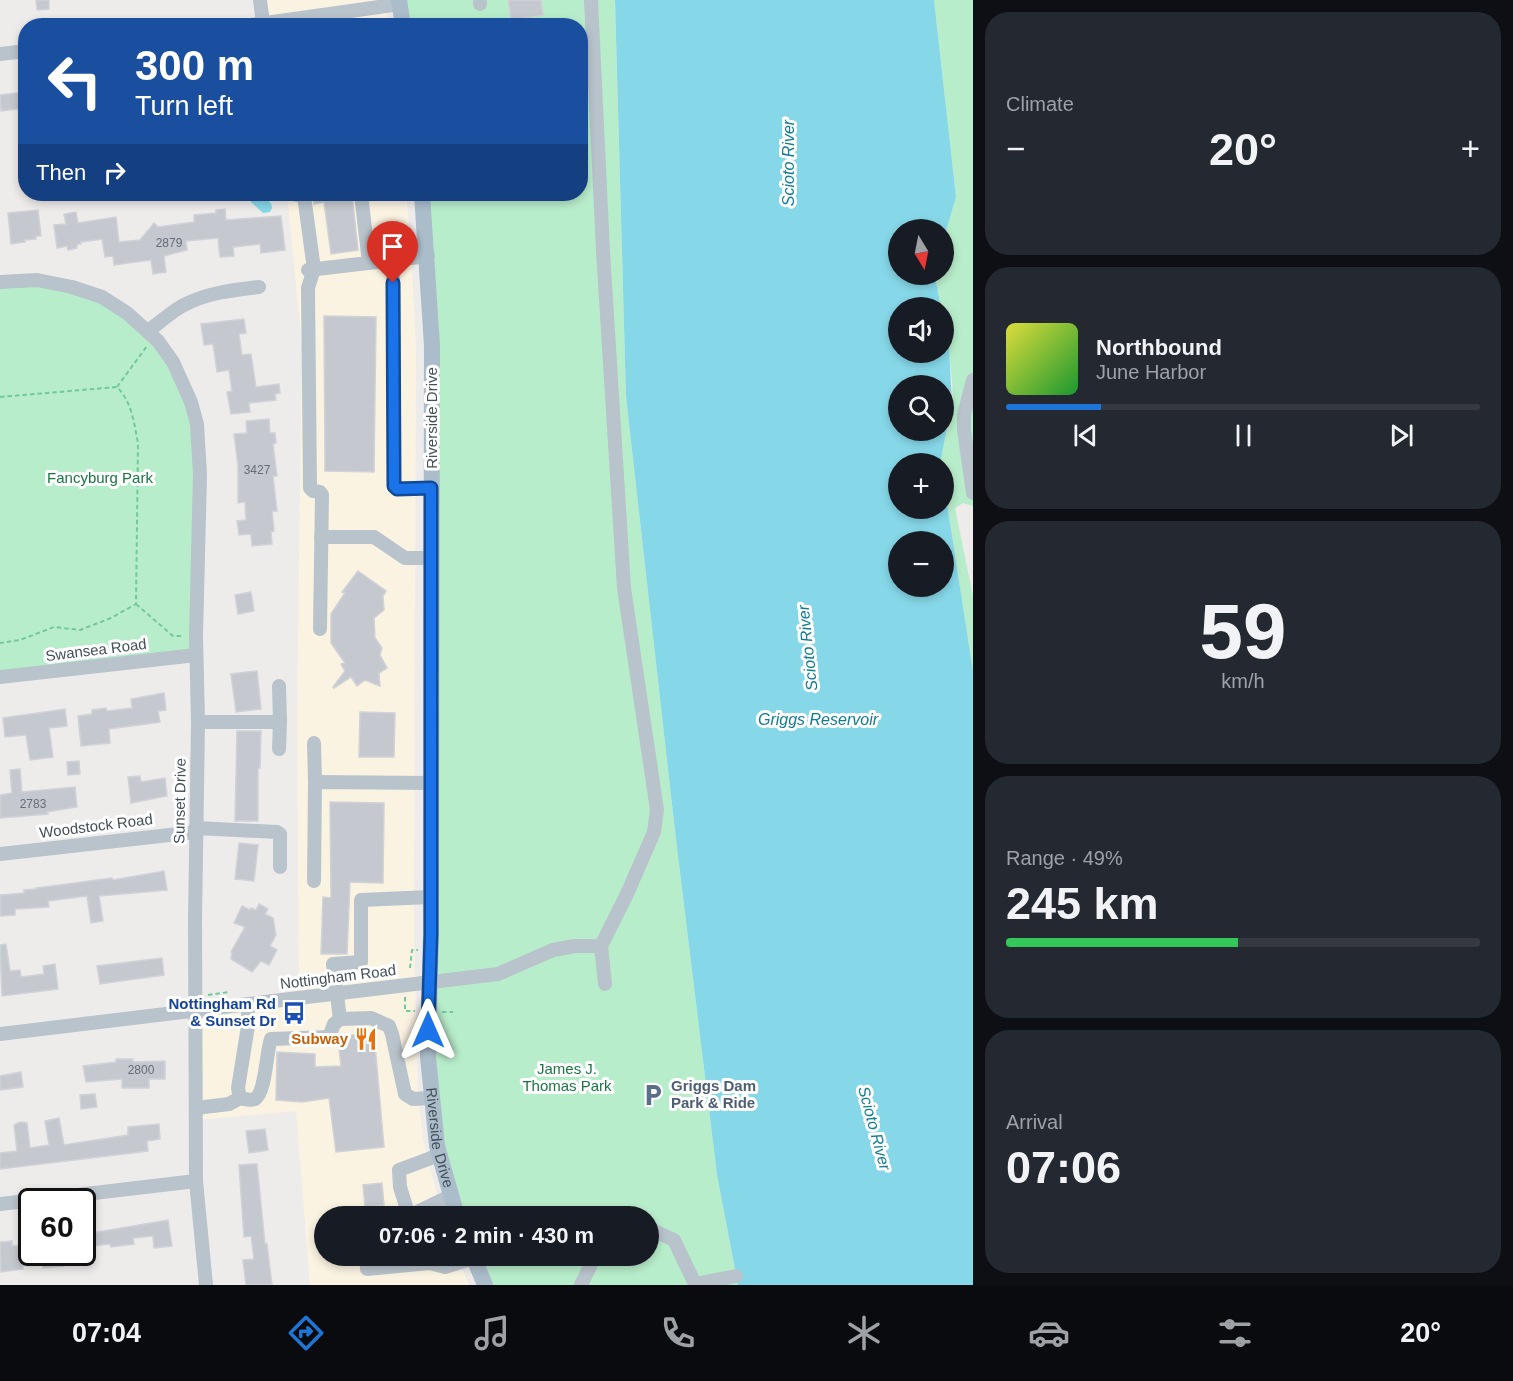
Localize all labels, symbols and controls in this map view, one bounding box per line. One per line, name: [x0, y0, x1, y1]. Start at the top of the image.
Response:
icon: left: [36, 42, 114, 120]
text: 300 m: [135, 42, 254, 89]
text: Turn left: [135, 91, 233, 121]
text: Climate: [1006, 93, 1074, 115]
water label: Scioto River: [780, 119, 797, 206]
text: 20°: [1209, 124, 1277, 175]
text: −: [1006, 130, 1025, 167]
text: +: [1461, 130, 1480, 167]
icon: right: [98, 156, 131, 189]
text: Then: [36, 160, 86, 185]
north arrow: [888, 219, 954, 285]
map controls: [888, 219, 954, 597]
pin: [367, 221, 418, 283]
icon: arrive: [376, 230, 409, 263]
house number: 2879: [156, 236, 183, 250]
button: sound: [888, 297, 954, 363]
text: Northbound: [1096, 335, 1222, 360]
text: June Harbor: [1096, 361, 1206, 383]
street label: Riverside Drive: [423, 367, 440, 469]
button: search: [888, 375, 954, 441]
icon: previous: [1069, 419, 1102, 452]
icon: pause: [1227, 419, 1260, 452]
icon: next: [1385, 419, 1418, 452]
button: +: [888, 453, 954, 519]
house number: 3427: [244, 463, 271, 477]
park label: Fancyburg Park: [47, 469, 153, 486]
button: −: [888, 531, 954, 597]
text: 59: [1200, 587, 1286, 675]
water label: Scioto River: [794, 604, 820, 692]
street label: Swansea Road: [44, 635, 147, 664]
text: km/h: [1221, 670, 1265, 692]
water label: Griggs Reservoir: [758, 711, 879, 728]
street label: Sunset Drive: [170, 758, 189, 844]
house number: 2783: [20, 797, 47, 811]
street label: Woodstock Road: [38, 810, 154, 841]
text: Range · 49%: [1006, 847, 1123, 869]
text: 245 km: [1006, 878, 1159, 929]
street label: Nottingham Road: [279, 961, 397, 992]
place label: Nottingham Rd & Sunset Dr: [169, 995, 276, 1029]
position arrow: [396, 998, 460, 1062]
bus stop icon: Nottingham Rd & Sunset Dr: [281, 1000, 307, 1026]
restaurant icon: Subway: [353, 1026, 379, 1052]
place label: Subway: [291, 1030, 349, 1047]
park label: James J. Thomas Park: [522, 1060, 612, 1094]
house number: 2800: [128, 1063, 155, 1077]
place label: Griggs Dam Park & Ride: [671, 1077, 756, 1111]
parking icon: Griggs Dam Park & Ride: [640, 1082, 666, 1108]
water label: Scioto River: [855, 1084, 894, 1173]
street label: Riverside Drive: [423, 1087, 457, 1190]
text: Arrival: [1006, 1111, 1063, 1133]
text: 07:06: [1006, 1142, 1121, 1193]
speed limit sign: 60: [18, 1188, 96, 1266]
text: 07:06 · 2 min · 430 m: [379, 1223, 594, 1248]
icon: directions: [285, 1312, 327, 1354]
icon: music: [471, 1312, 513, 1354]
icon: phone: [657, 1312, 699, 1354]
icon: climate: [843, 1312, 885, 1354]
icon: car: [1028, 1312, 1070, 1354]
icon: filters: [1214, 1312, 1256, 1354]
text: 07:04: [72, 1318, 141, 1348]
text: 20°: [1400, 1318, 1441, 1348]

